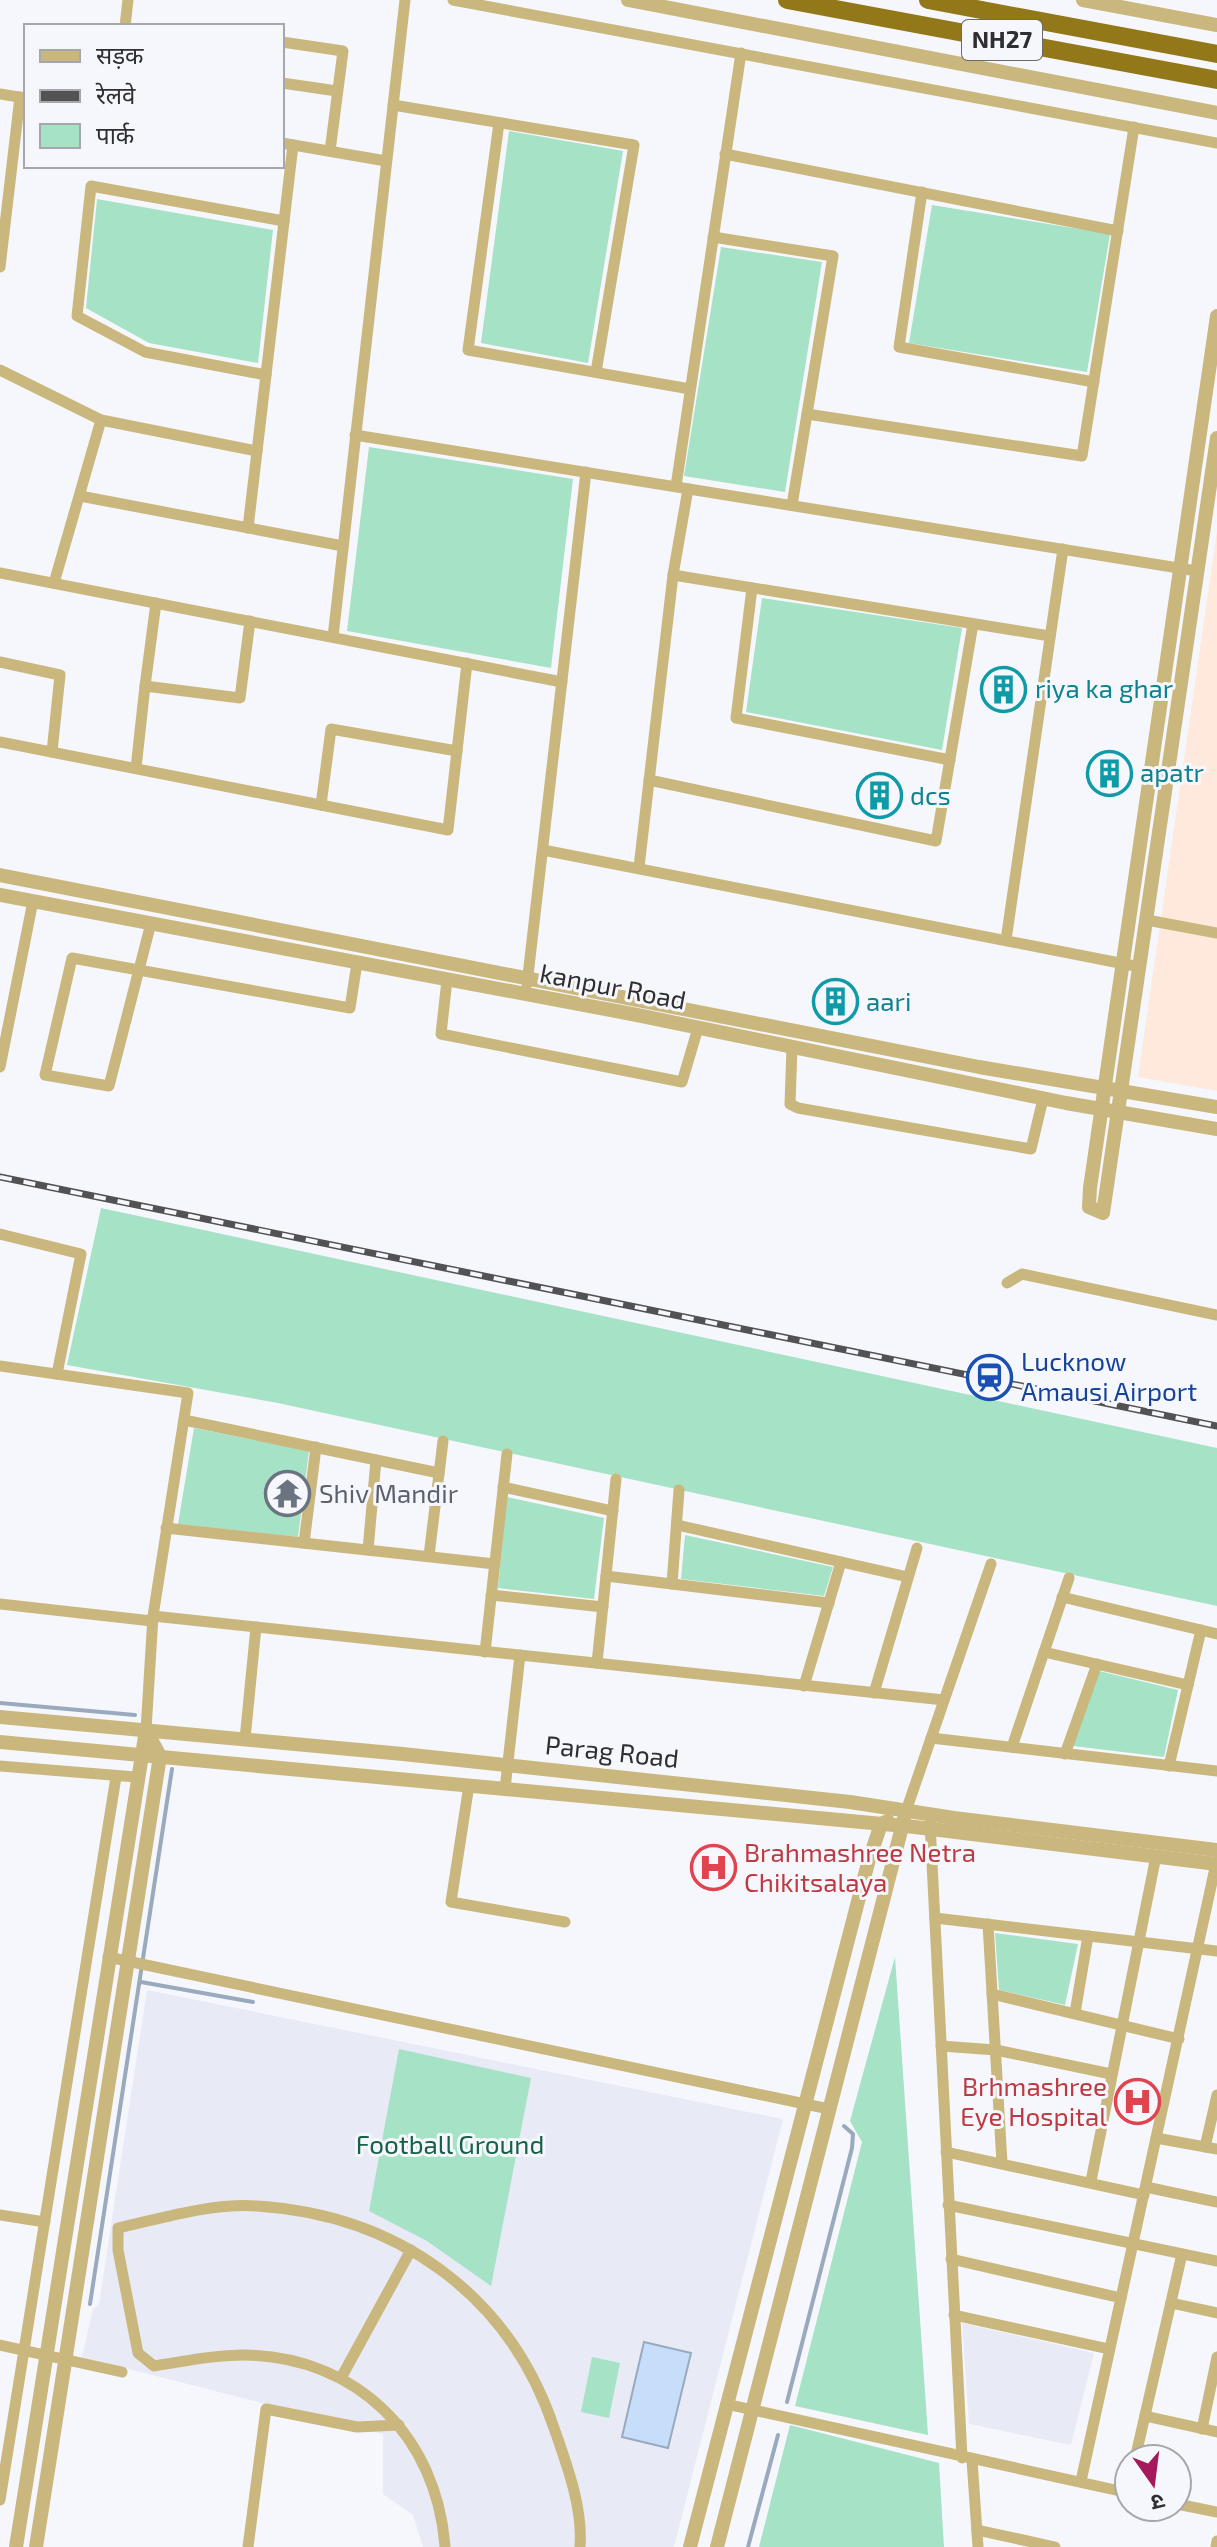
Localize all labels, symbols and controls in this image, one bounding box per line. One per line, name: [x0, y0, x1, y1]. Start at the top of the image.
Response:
road number: NH27: [962, 20, 1042, 60]
legend: [24, 24, 284, 168]
text: सड़क: [96, 40, 144, 69]
text: रेलवे: [95, 80, 136, 109]
text: पार्क: [96, 120, 135, 149]
building icon: riya ka ghar: [980, 665, 1028, 713]
place label: riya ka ghar: [1035, 672, 1173, 703]
building icon: apatr: [1085, 749, 1133, 797]
place label: apatr: [1140, 756, 1204, 787]
building icon: dcs: [855, 772, 903, 820]
place label: dcs: [910, 779, 951, 810]
street label: kanpur Road: [538, 956, 689, 1015]
building icon: aari: [811, 978, 859, 1026]
place label: aari: [866, 985, 911, 1016]
place label: Lucknow Amausi Airport: [1021, 1345, 1197, 1406]
station icon: Lucknow Amausi Airport: [966, 1353, 1014, 1401]
temple icon: Shiv Mandir: [264, 1470, 312, 1518]
place label: Shiv Mandir: [319, 1477, 458, 1508]
street label: Parag Road: [544, 1728, 681, 1773]
place label: Brahmashree Netra Chikitsalaya: [744, 1836, 976, 1897]
hospital icon: Brahmashree Netra Chikitsalaya: [689, 1844, 737, 1892]
place label: Brhmashree Eye Hospital: [960, 2070, 1107, 2131]
hospital icon: Brhmashree Eye Hospital: [1114, 2078, 1162, 2126]
park label: Football Ground: [356, 2128, 544, 2159]
north arrow: [1113, 2443, 1193, 2523]
text: उ: [1148, 2489, 1167, 2518]

